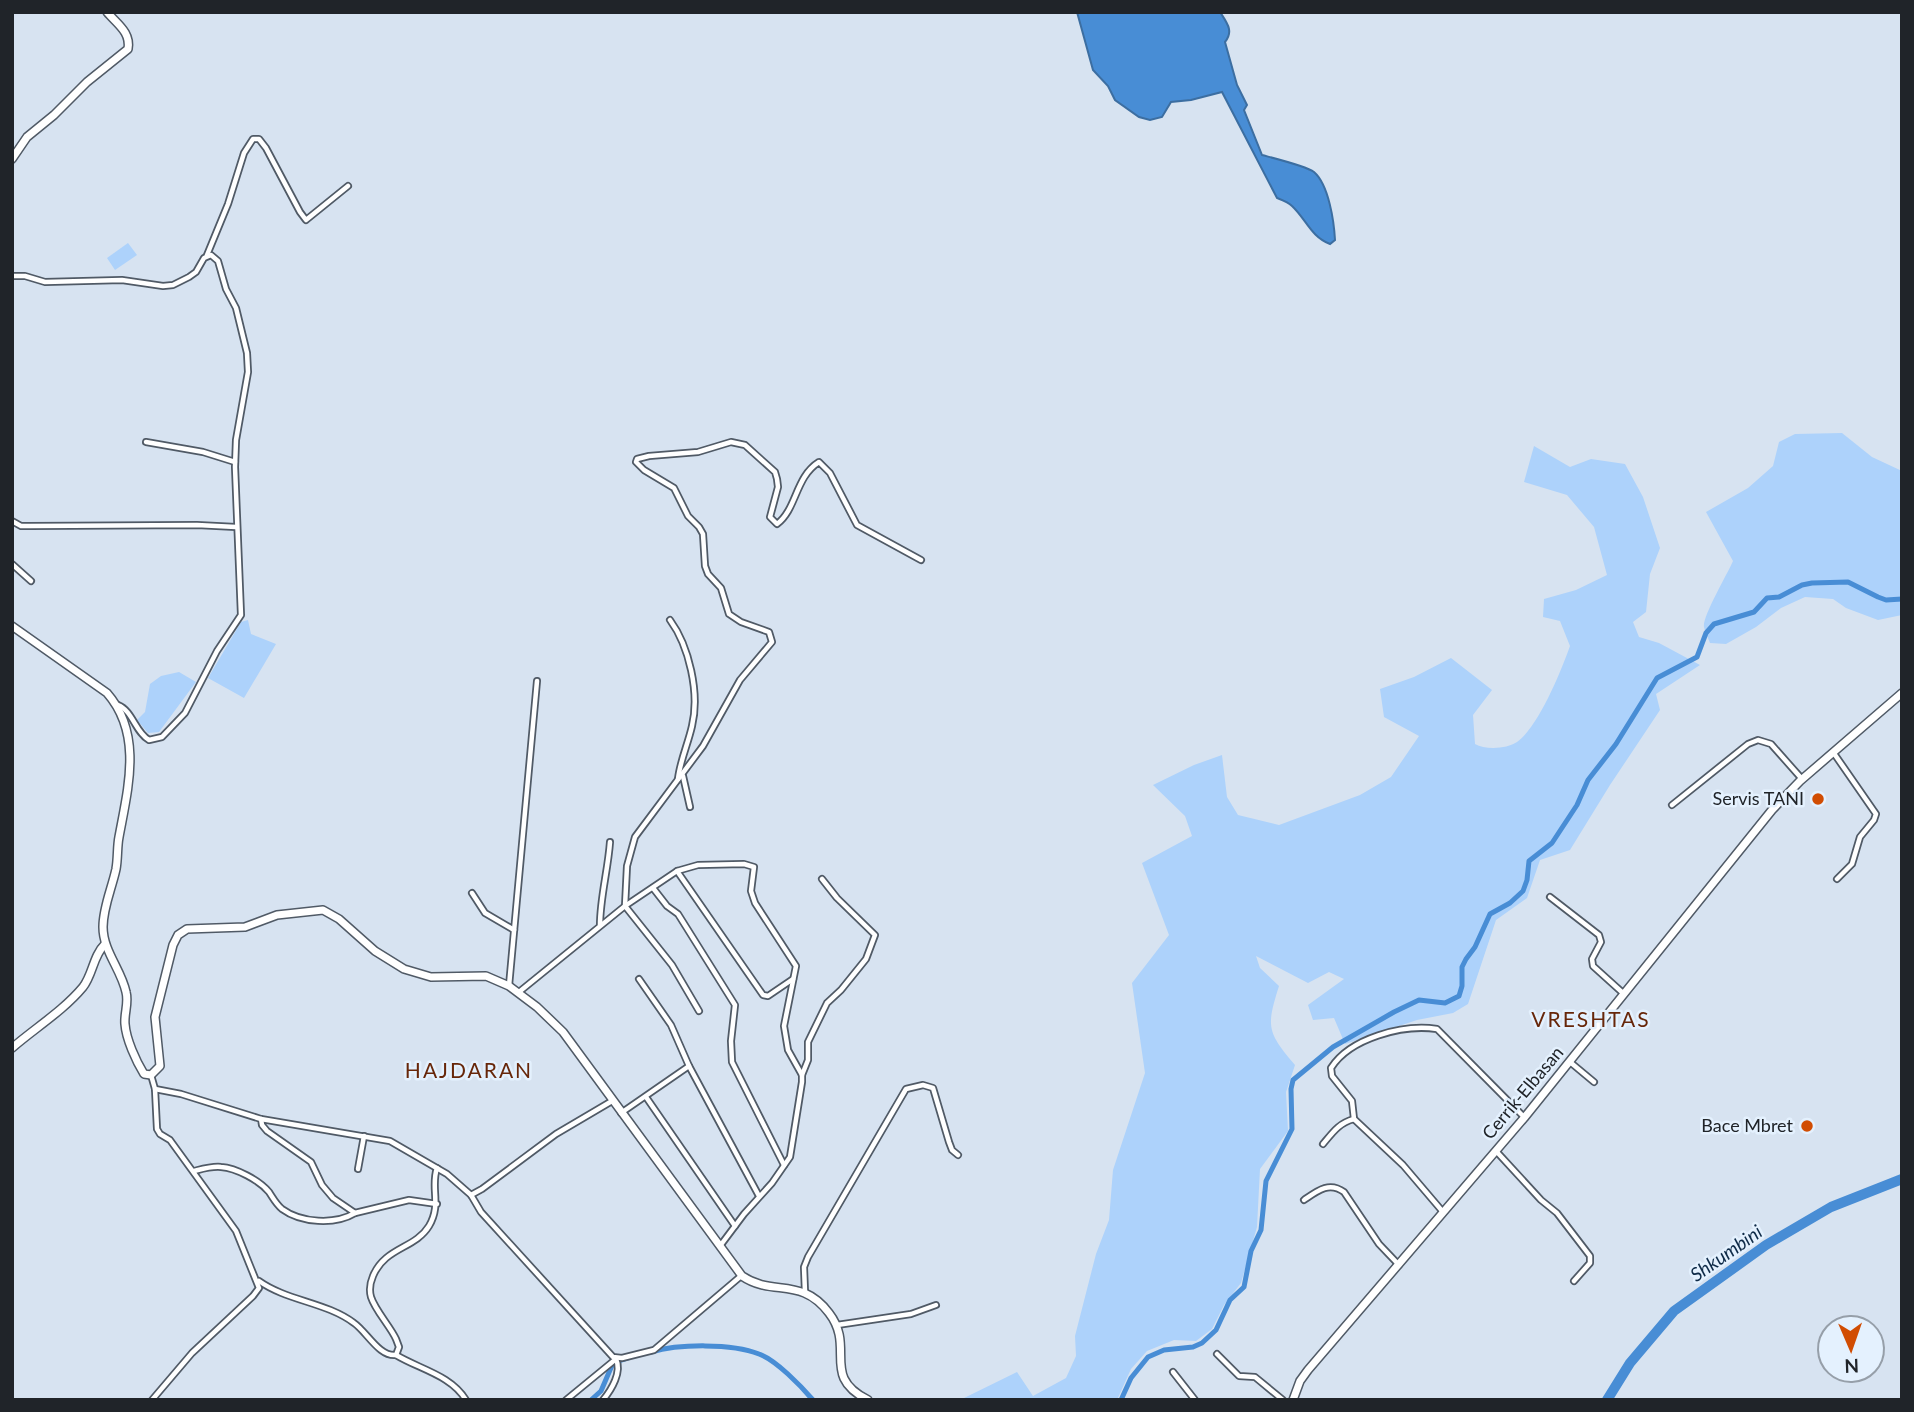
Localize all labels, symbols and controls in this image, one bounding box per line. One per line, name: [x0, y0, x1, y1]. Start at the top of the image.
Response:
place label: Servis TANI: [1712, 787, 1804, 809]
marker: Servis TANI: [1810, 791, 1826, 807]
district label: VRESHTAS: [1531, 1006, 1651, 1031]
street label: Cerrik-Elbasan: [1477, 1041, 1567, 1143]
district label: HAJDARAN: [405, 1057, 533, 1082]
place label: Bace Mbret: [1701, 1114, 1794, 1136]
marker: Bace Mbret: [1799, 1118, 1815, 1134]
water label: Shkumbini: [1685, 1219, 1767, 1286]
north arrow: [1816, 1314, 1886, 1384]
text: N: [1844, 1355, 1859, 1378]

